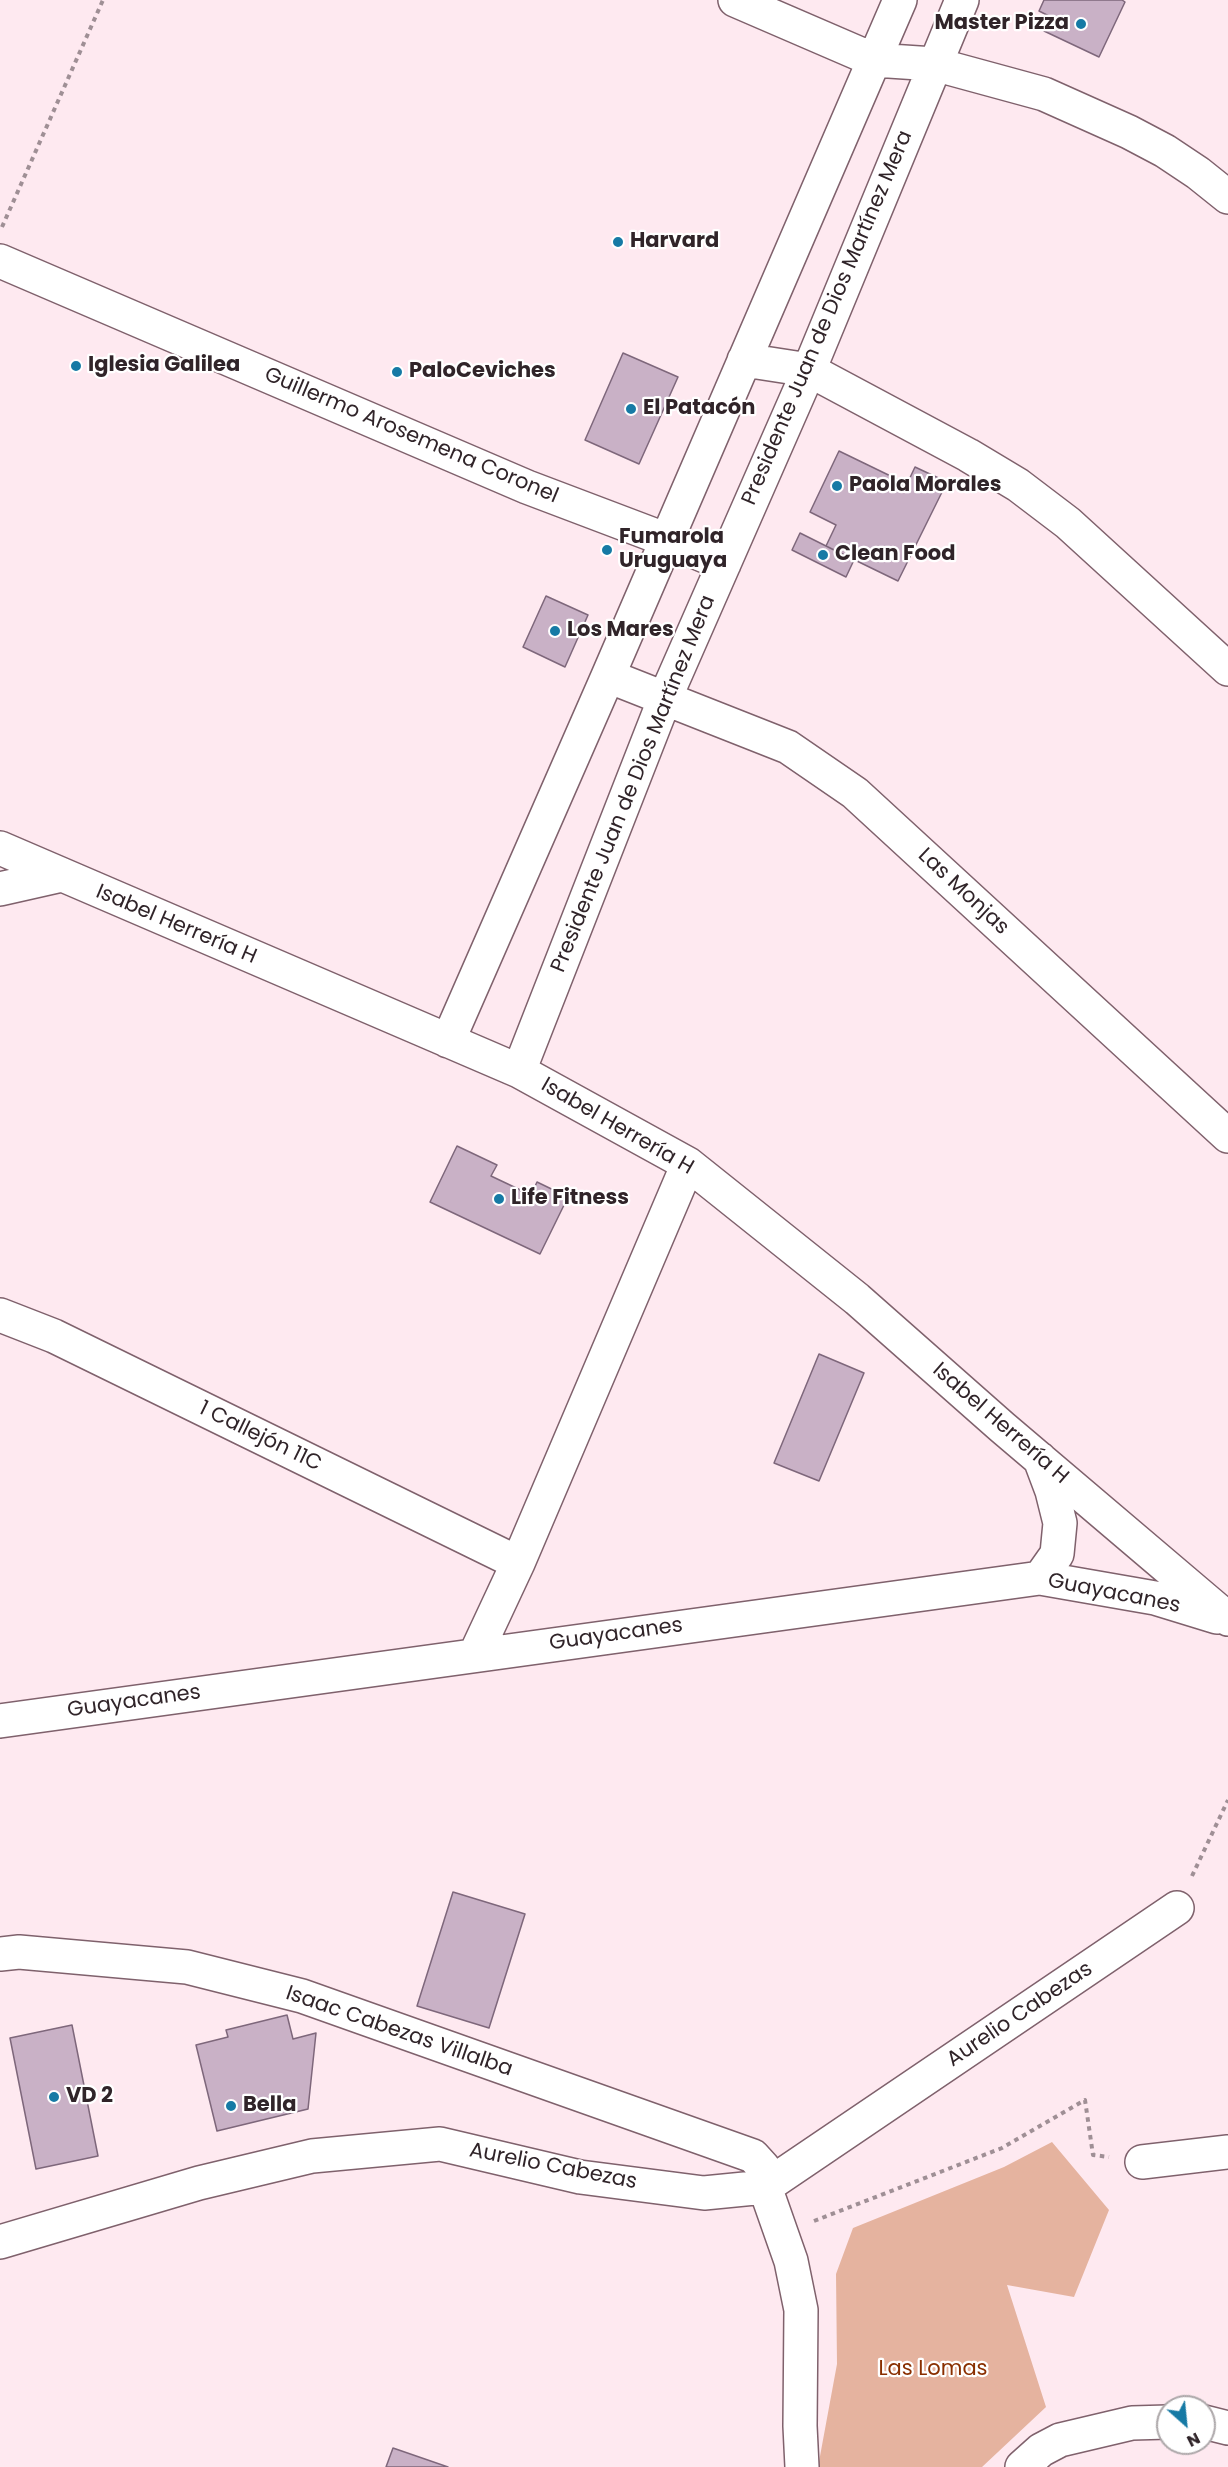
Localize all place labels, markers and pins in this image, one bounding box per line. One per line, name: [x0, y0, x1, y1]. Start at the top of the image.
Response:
place label: Master Pizza: [934, 11, 1069, 37]
marker: Master Pizza: [1074, 17, 1088, 31]
place label: Harvard: [630, 229, 719, 255]
marker: Harvard: [611, 235, 625, 249]
place label: Iglesia Galilea: [88, 353, 240, 379]
marker: Iglesia Galilea: [69, 359, 83, 373]
place label: PaloCeviches: [409, 359, 556, 385]
marker: PaloCeviches: [390, 365, 404, 379]
place label: El Patacón: [643, 396, 755, 422]
marker: El Patacón: [624, 402, 638, 416]
place label: Paola Morales: [849, 473, 1001, 499]
marker: Paola Morales: [830, 479, 844, 493]
place label: Fumarola Uruguaya: [619, 525, 727, 575]
place label: Clean Food: [835, 542, 955, 568]
marker: Fumarola Uruguaya: [600, 543, 614, 557]
marker: Clean Food: [816, 548, 830, 562]
place label: Los Mares: [567, 618, 674, 644]
marker: Los Mares: [548, 624, 562, 638]
place label: Life Fitness: [511, 1186, 629, 1212]
marker: Life Fitness: [492, 1192, 506, 1206]
place label: VD 2: [66, 2084, 113, 2110]
marker: VD 2: [47, 2090, 61, 2104]
place label: Bella: [243, 2093, 296, 2119]
marker: Bella: [224, 2099, 238, 2113]

